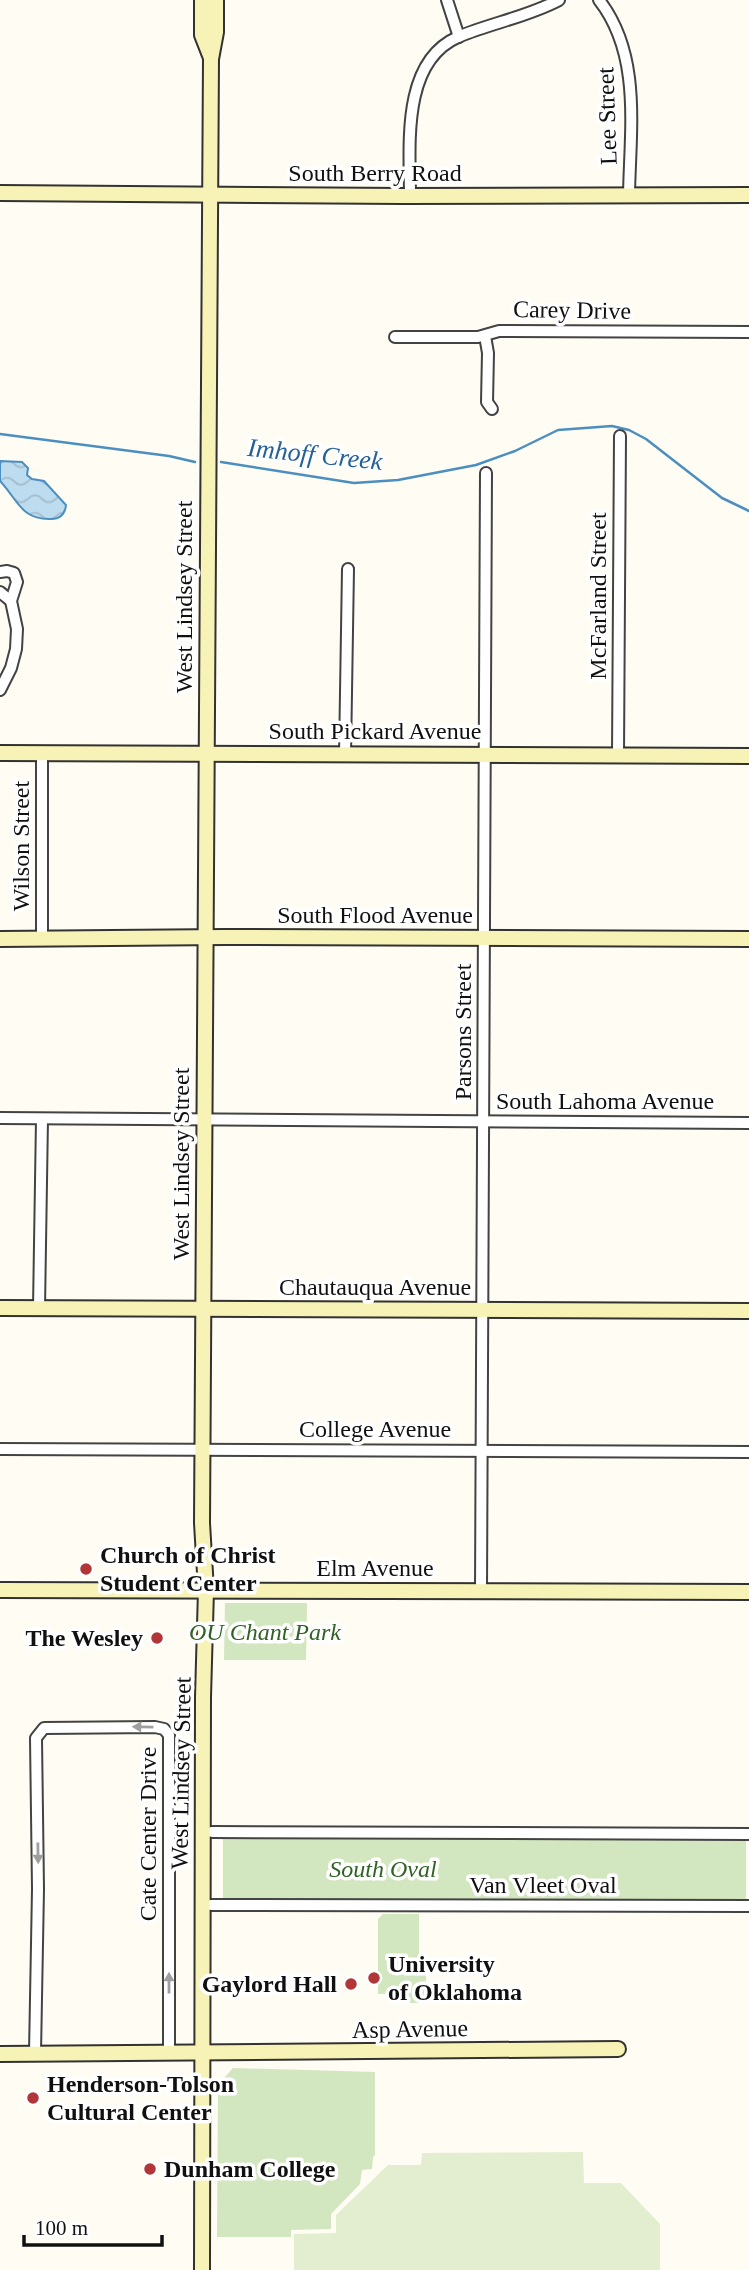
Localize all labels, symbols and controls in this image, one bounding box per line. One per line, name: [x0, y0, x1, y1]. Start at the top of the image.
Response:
street label: Lee Street: [592, 66, 622, 165]
street label: South Berry Road: [288, 160, 462, 186]
street label: Carey Drive: [513, 296, 631, 324]
water label: Imhoff Creek: [245, 433, 384, 476]
street label: West Lindsey Street: [171, 500, 197, 693]
street label: McFarland Street: [585, 512, 611, 680]
street label: South Pickard Avenue: [269, 718, 481, 744]
street label: Wilson Street: [8, 781, 34, 911]
street label: South Flood Avenue: [277, 902, 473, 928]
street label: Parsons Street: [450, 963, 476, 1100]
street label: West Lindsey Street: [168, 1067, 194, 1260]
street label: South Lahoma Avenue: [496, 1088, 714, 1114]
street label: Chautauqua Avenue: [279, 1274, 471, 1300]
street label: College Avenue: [299, 1416, 451, 1442]
place label: Church of Christ Student Center: [100, 1542, 276, 1596]
street label: Elm Avenue: [316, 1555, 434, 1581]
marker: Church of Christ Student Center: [78, 1561, 94, 1577]
park label: OU Chant Park: [189, 1619, 341, 1645]
place label: The Wesley: [25, 1625, 143, 1651]
marker: The Wesley: [149, 1630, 165, 1646]
street label: West Lindsey Street: [166, 1676, 196, 1870]
one-way arrow: [132, 1721, 154, 1733]
street label: Cate Center Drive: [135, 1747, 161, 1921]
one-way arrow: [32, 1842, 44, 1864]
park label: South Oval: [329, 1856, 437, 1882]
street label: Van Vleet Oval: [469, 1872, 617, 1898]
place label: University of Oklahoma: [388, 1951, 522, 2005]
marker: University of Oklahoma: [366, 1970, 382, 1986]
place label: Gaylord Hall: [202, 1971, 337, 1997]
one-way arrow: [163, 1972, 175, 1994]
marker: Gaylord Hall: [343, 1976, 359, 1992]
street label: Asp Avenue: [352, 2015, 468, 2043]
place label: Henderson-Tolson Cultural Center: [47, 2071, 234, 2125]
marker: Henderson-Tolson Cultural Center: [25, 2090, 41, 2106]
place label: Dunham College: [164, 2156, 336, 2182]
marker: Dunham College: [142, 2161, 158, 2177]
scale bar: [24, 2204, 163, 2248]
text: 100 m: [35, 2216, 88, 2240]

